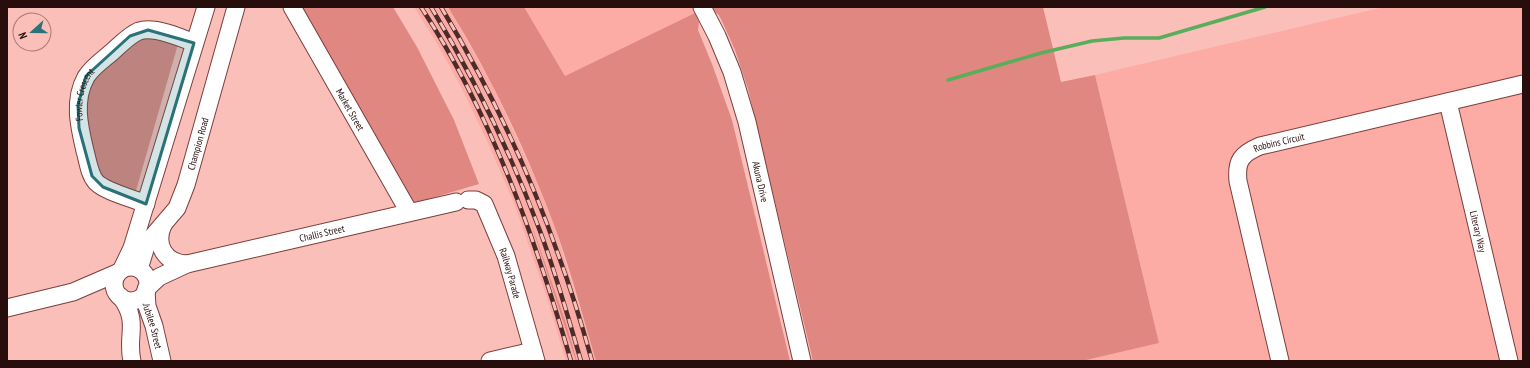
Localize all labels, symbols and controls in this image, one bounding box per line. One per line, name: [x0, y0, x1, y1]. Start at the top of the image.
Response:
north arrow: [12, 12, 52, 52]
text: N: [15, 30, 30, 41]
street label: Fowler Crescent: [72, 65, 97, 122]
street label: Market Street: [333, 86, 368, 133]
street label: Champion Road: [184, 116, 211, 171]
street label: Robbins Circuit: [1251, 129, 1306, 155]
street label: Akuna Drive: [750, 160, 772, 203]
street label: Literary Way: [1467, 209, 1490, 254]
street label: Challis Street: [298, 221, 346, 244]
street label: Railway Parade: [497, 246, 524, 300]
street label: Jubilee Street: [140, 302, 166, 350]

